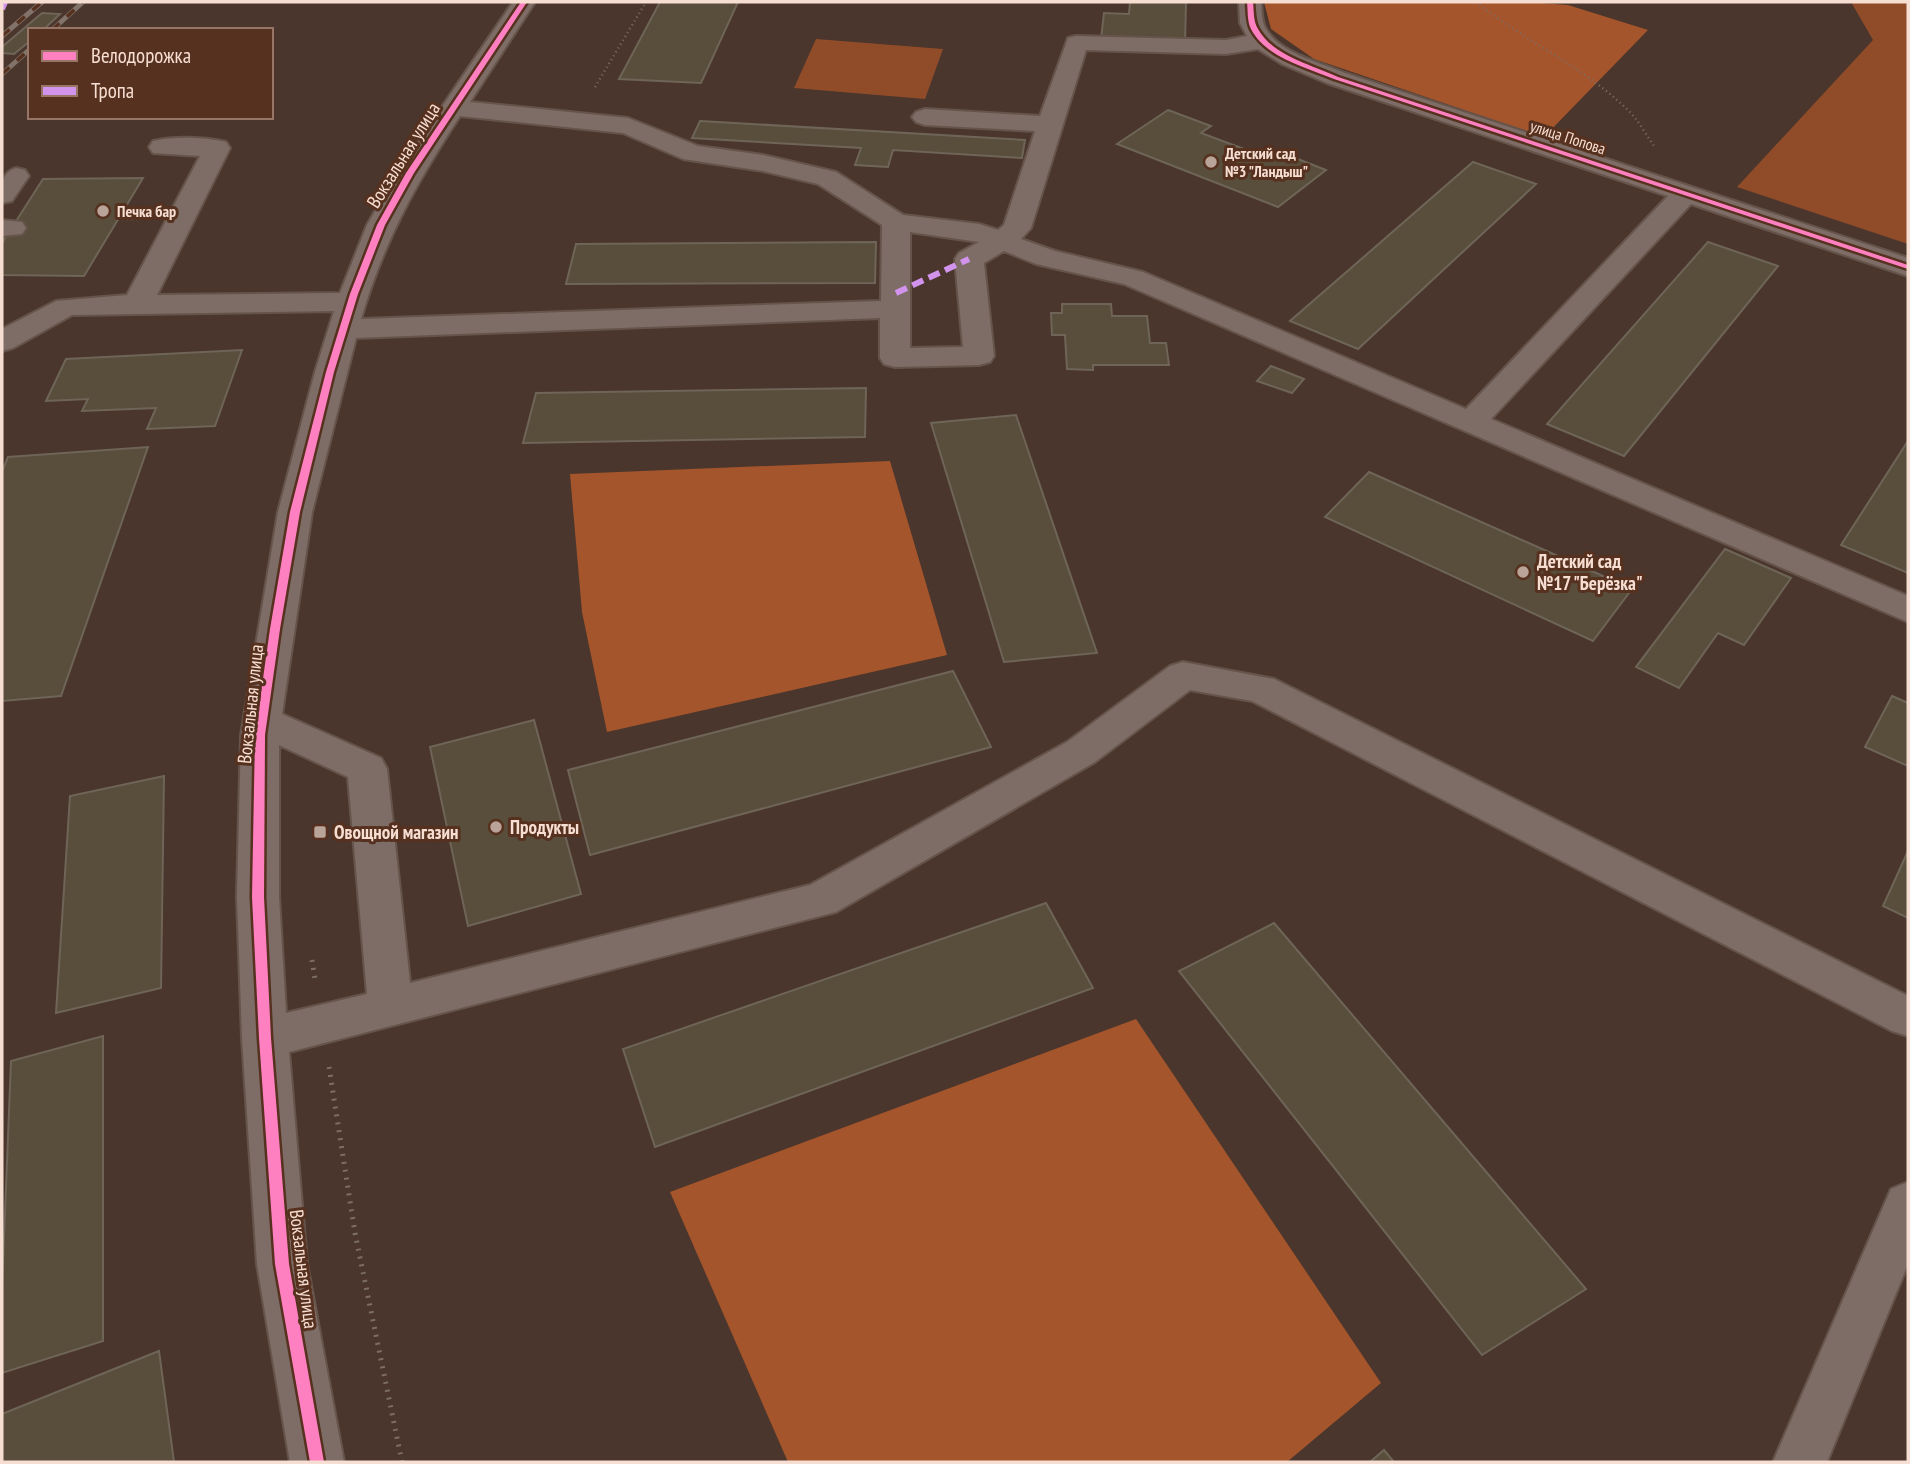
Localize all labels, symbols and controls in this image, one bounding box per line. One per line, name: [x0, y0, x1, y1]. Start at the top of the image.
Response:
legend: [28, 28, 273, 119]
text: Велодорожка: [91, 42, 191, 69]
text: Тропа: [91, 77, 134, 104]
street label: Вокзальная улица: [361, 98, 445, 212]
street label: улица Попова: [1528, 115, 1608, 159]
place label: Детский сад №3 "Ландыш": [1225, 143, 1308, 181]
marker: Детский сад №3 "Ландыш": [1203, 154, 1219, 170]
place label: Печка бар: [117, 201, 176, 221]
marker: Печка бар: [95, 203, 111, 219]
place label: Детский сад №17 "Берёзка": [1537, 549, 1643, 595]
marker: Детский сад №17 "Берёзка": [1515, 564, 1531, 580]
street label: Вокзальная улица: [232, 643, 268, 765]
place label: Продукты: [510, 815, 579, 839]
marker: Продукты: [488, 819, 504, 835]
place label: Овощной магазин: [334, 820, 458, 844]
marker: Овощной магазин: [312, 824, 328, 840]
street label: Вокзальная улица: [285, 1208, 323, 1330]

